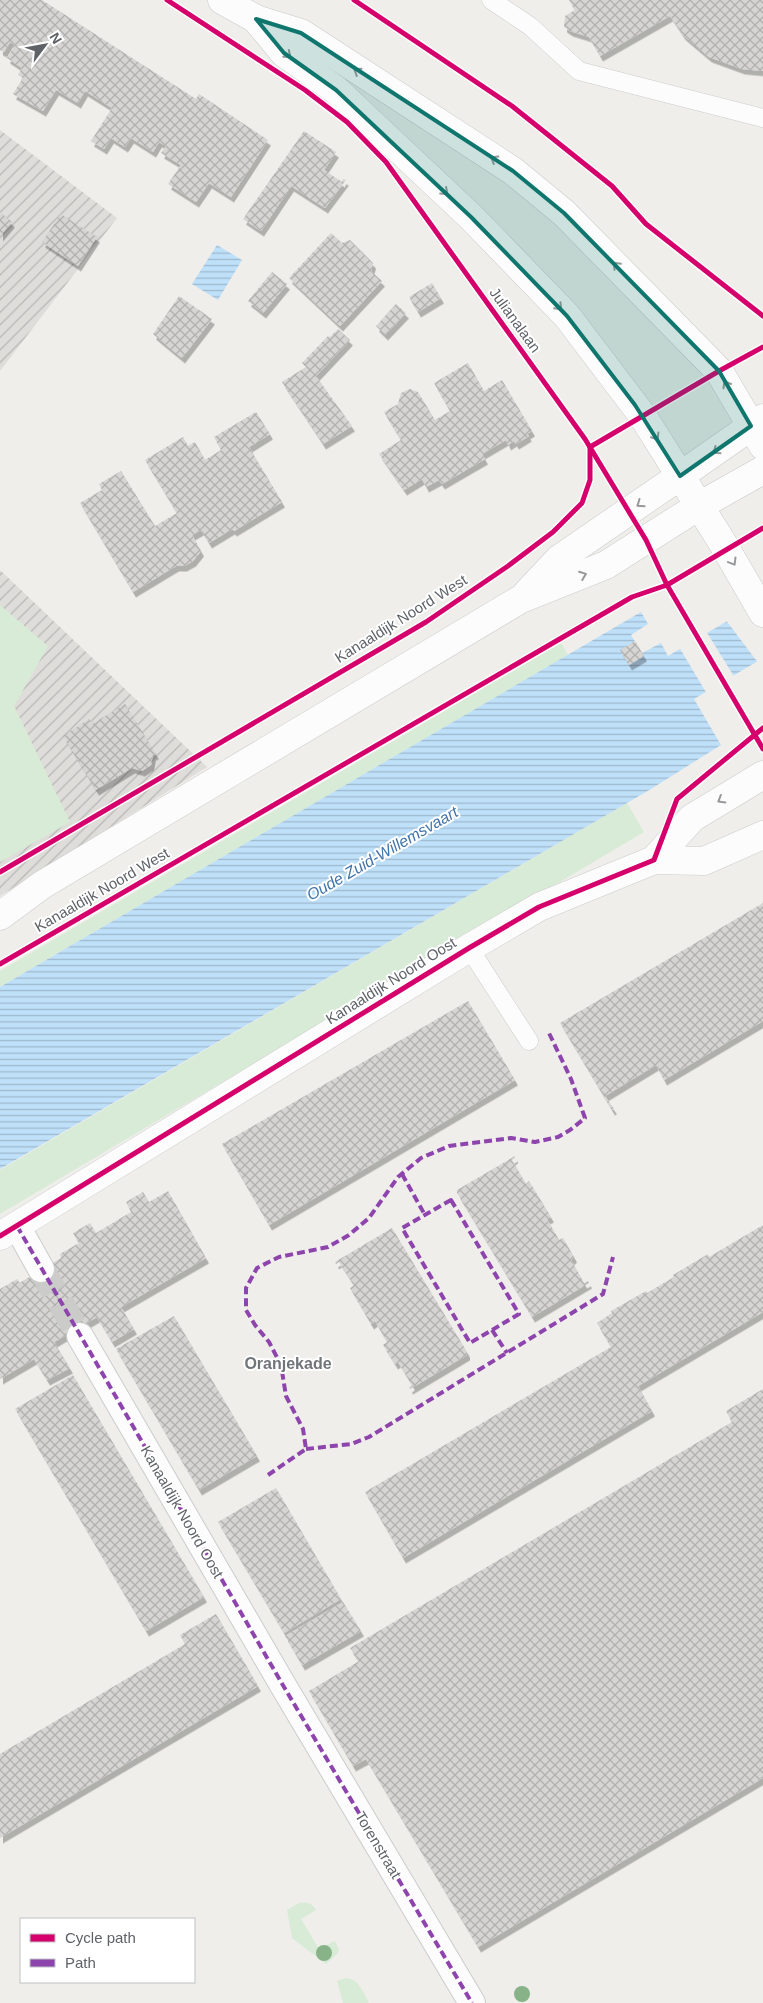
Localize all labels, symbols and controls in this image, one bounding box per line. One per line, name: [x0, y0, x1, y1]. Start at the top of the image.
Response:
north arrow: [20, 20, 70, 70]
text: N: [47, 30, 65, 47]
one-way arrow: [282, 50, 291, 58]
one-way arrow: [354, 67, 363, 77]
one-way arrow: [490, 155, 499, 165]
one-way arrow: [439, 186, 448, 195]
one-way arrow: [613, 262, 622, 271]
street label: Julianalaan: [486, 284, 545, 355]
one-way arrow: [553, 302, 562, 311]
one-way arrow: [723, 380, 733, 389]
one-way arrow: [650, 432, 659, 441]
one-way arrow: [712, 445, 722, 454]
one-way arrow: [637, 498, 646, 507]
one-way arrow: [727, 557, 737, 566]
one-way arrow: [578, 570, 587, 581]
street label: Kanaaldijk Noord West: [332, 571, 471, 666]
one-way arrow: [718, 794, 727, 804]
water label: Oude Zuid-Willemsvaart: [304, 803, 461, 904]
street label: Kanaaldijk Noord West: [32, 844, 173, 935]
street label: Kanaaldijk Noord Oost: [323, 933, 460, 1028]
district label: Oranjekade: [244, 1355, 332, 1372]
street label: Kanaaldijk Noord Oost: [138, 1443, 228, 1582]
street label: Torenstraat: [352, 1808, 405, 1882]
legend: [20, 1918, 195, 1983]
text: Cycle path: [65, 1929, 136, 1946]
text: Path: [65, 1954, 96, 1971]

